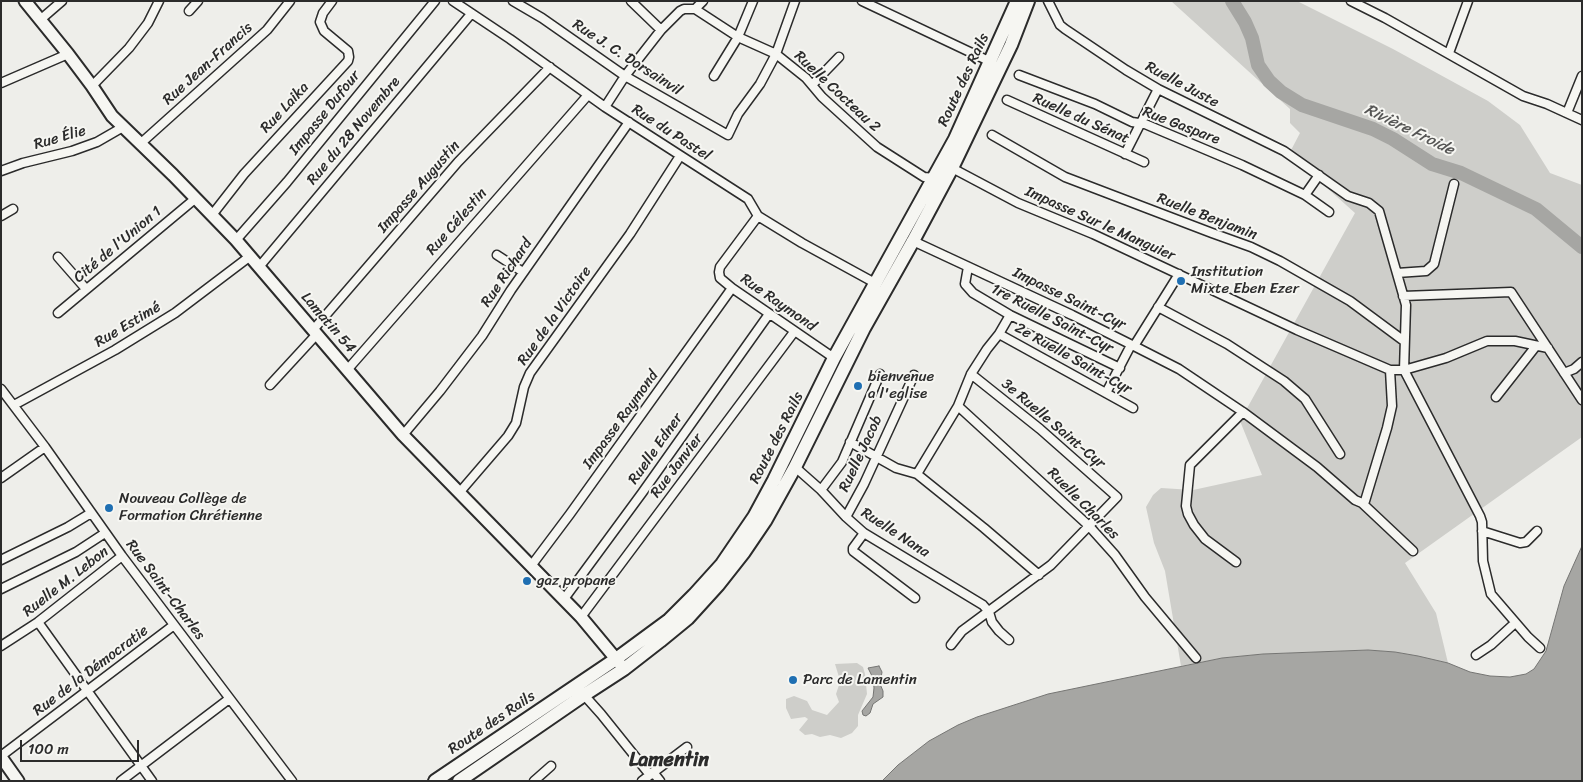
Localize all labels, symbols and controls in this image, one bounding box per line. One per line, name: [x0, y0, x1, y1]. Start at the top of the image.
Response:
street label: Rue J. C. Dorsainvil: [569, 16, 685, 100]
street label: Rue Jean-Francis: [159, 19, 257, 109]
street label: Route des Rails: [935, 31, 993, 129]
street label: Ruelle Cocteau 2: [790, 47, 884, 137]
street label: Ruelle Juste: [1142, 58, 1222, 112]
street label: Impasse Dufour: [286, 67, 364, 159]
street label: Rue du 28 Novembre: [303, 73, 405, 189]
street label: Rue Laika: [257, 79, 313, 137]
street label: Ruelle du Sénat: [1030, 90, 1132, 148]
water label: Rivière Froide: [1361, 100, 1457, 160]
street label: Rue du Pastel: [628, 101, 714, 165]
street label: Rue Gaspare: [1140, 103, 1222, 149]
street label: Rue Élie: [32, 122, 88, 154]
street label: Impasse Augustin: [374, 137, 464, 237]
street label: Impasse Sur le Manguier: [1022, 183, 1178, 265]
street label: Rue Célestin: [423, 185, 491, 259]
street label: Ruelle Benjamin: [1154, 190, 1260, 244]
street label: Cité de l'Union 1: [70, 203, 166, 287]
street label: Rue Richard: [477, 235, 537, 311]
street label: Rue de la Victoire: [514, 263, 596, 369]
place label: Institution Mixte Eben Ezer: [1191, 263, 1299, 298]
street label: Impasse Saint-Cyr: [1010, 264, 1128, 334]
street label: Rue Raymond: [737, 270, 819, 336]
marker: Institution Mixte Eben Ezer: [1175, 275, 1187, 287]
street label: 1re Ruelle Saint-Cyr: [988, 280, 1116, 358]
street label: Lamatin 54: [297, 289, 359, 357]
street label: Rue Estimé: [92, 298, 164, 352]
street label: 2e Ruelle Saint-Cyr: [1011, 319, 1135, 399]
street label: Impasse Raymond: [579, 367, 663, 473]
place label: bienvenue a l'eglise: [868, 368, 934, 403]
street label: 3e Ruelle Saint-Cyr: [997, 375, 1109, 473]
marker: bienvenue a l'eglise: [852, 380, 864, 392]
street label: Route des Rails: [746, 389, 808, 487]
street label: Ruelle Edner: [625, 410, 687, 488]
street label: Ruelle Jacob: [835, 413, 887, 495]
street label: Rue Janvier: [647, 430, 707, 502]
street label: Ruelle Charles: [1043, 464, 1123, 544]
place label: Nouveau Collège de Formation Chrétienne: [119, 490, 262, 525]
marker: Nouveau Collège de Formation Chrétienne: [103, 502, 115, 514]
street label: Ruelle Nana: [857, 504, 933, 562]
street label: Rue Saint-Charles: [122, 536, 208, 644]
street label: Ruelle M. Lebon: [20, 543, 112, 621]
place label: gaz propane: [537, 572, 616, 590]
marker: gaz propane: [521, 575, 533, 587]
street label: Rue de la Démocratie: [30, 622, 152, 720]
place label: Parc de Lamentin: [803, 671, 917, 689]
marker: Parc de Lamentin: [787, 674, 799, 686]
street label: Route des Rails: [445, 687, 539, 759]
scale bar: [22, 730, 141, 762]
text: 100 m: [28, 736, 69, 762]
district label: Lamentin: [629, 749, 709, 773]

